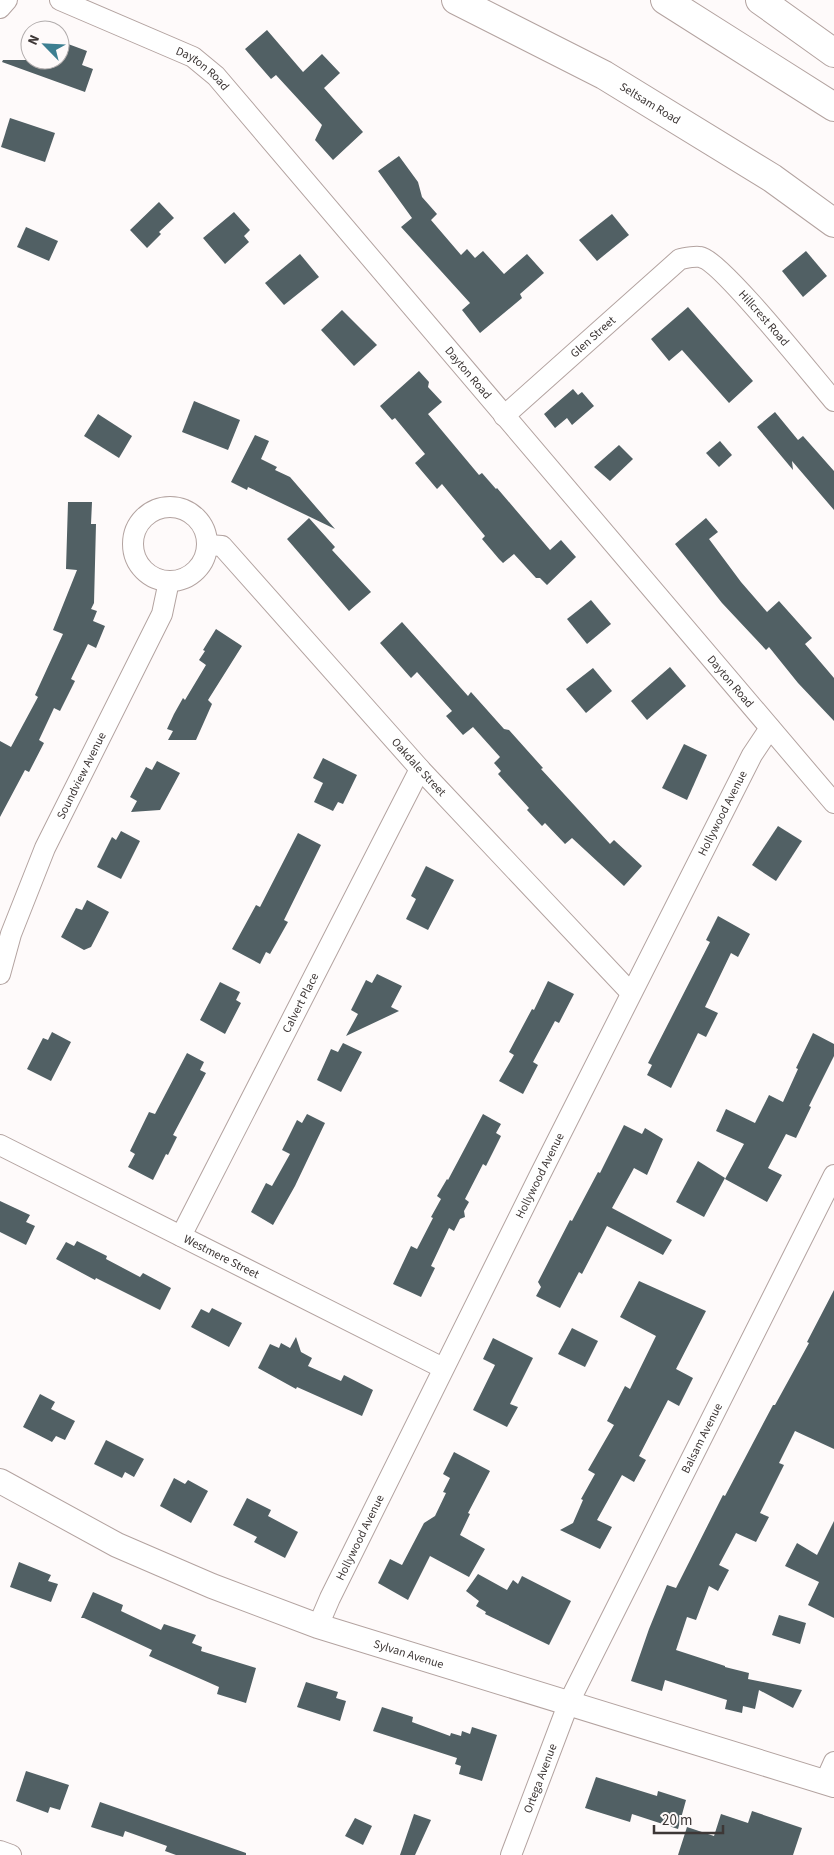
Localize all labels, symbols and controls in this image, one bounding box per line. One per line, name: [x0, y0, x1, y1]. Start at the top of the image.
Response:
north arrow: [20, 20, 70, 70]
text: N: [23, 32, 45, 48]
street label: Dayton Road: [173, 43, 233, 94]
street label: Seltsam Road: [616, 79, 684, 129]
street label: Hillcrest Road: [734, 286, 793, 350]
street label: Glen Street: [567, 312, 620, 362]
street label: Dayton Road: [441, 343, 495, 403]
street label: Dayton Road: [703, 652, 757, 712]
street label: Soundview Avenue: [53, 729, 111, 822]
street label: Oakdale Street: [387, 734, 450, 800]
street label: Hollywood Avenue: [694, 768, 752, 859]
street label: Calvert Place: [278, 970, 323, 1036]
street label: Hollywood Avenue: [511, 1130, 569, 1222]
street label: Westmere Street: [181, 1231, 262, 1283]
street label: Balsam Avenue: [677, 1400, 727, 1476]
street label: Hollywood Avenue: [332, 1492, 389, 1583]
street label: Sylvan Avenue: [371, 1636, 446, 1673]
street label: Ortega Avenue: [520, 1741, 561, 1816]
scale bar: [654, 1802, 723, 1834]
text: 20 m: [662, 1810, 692, 1831]

